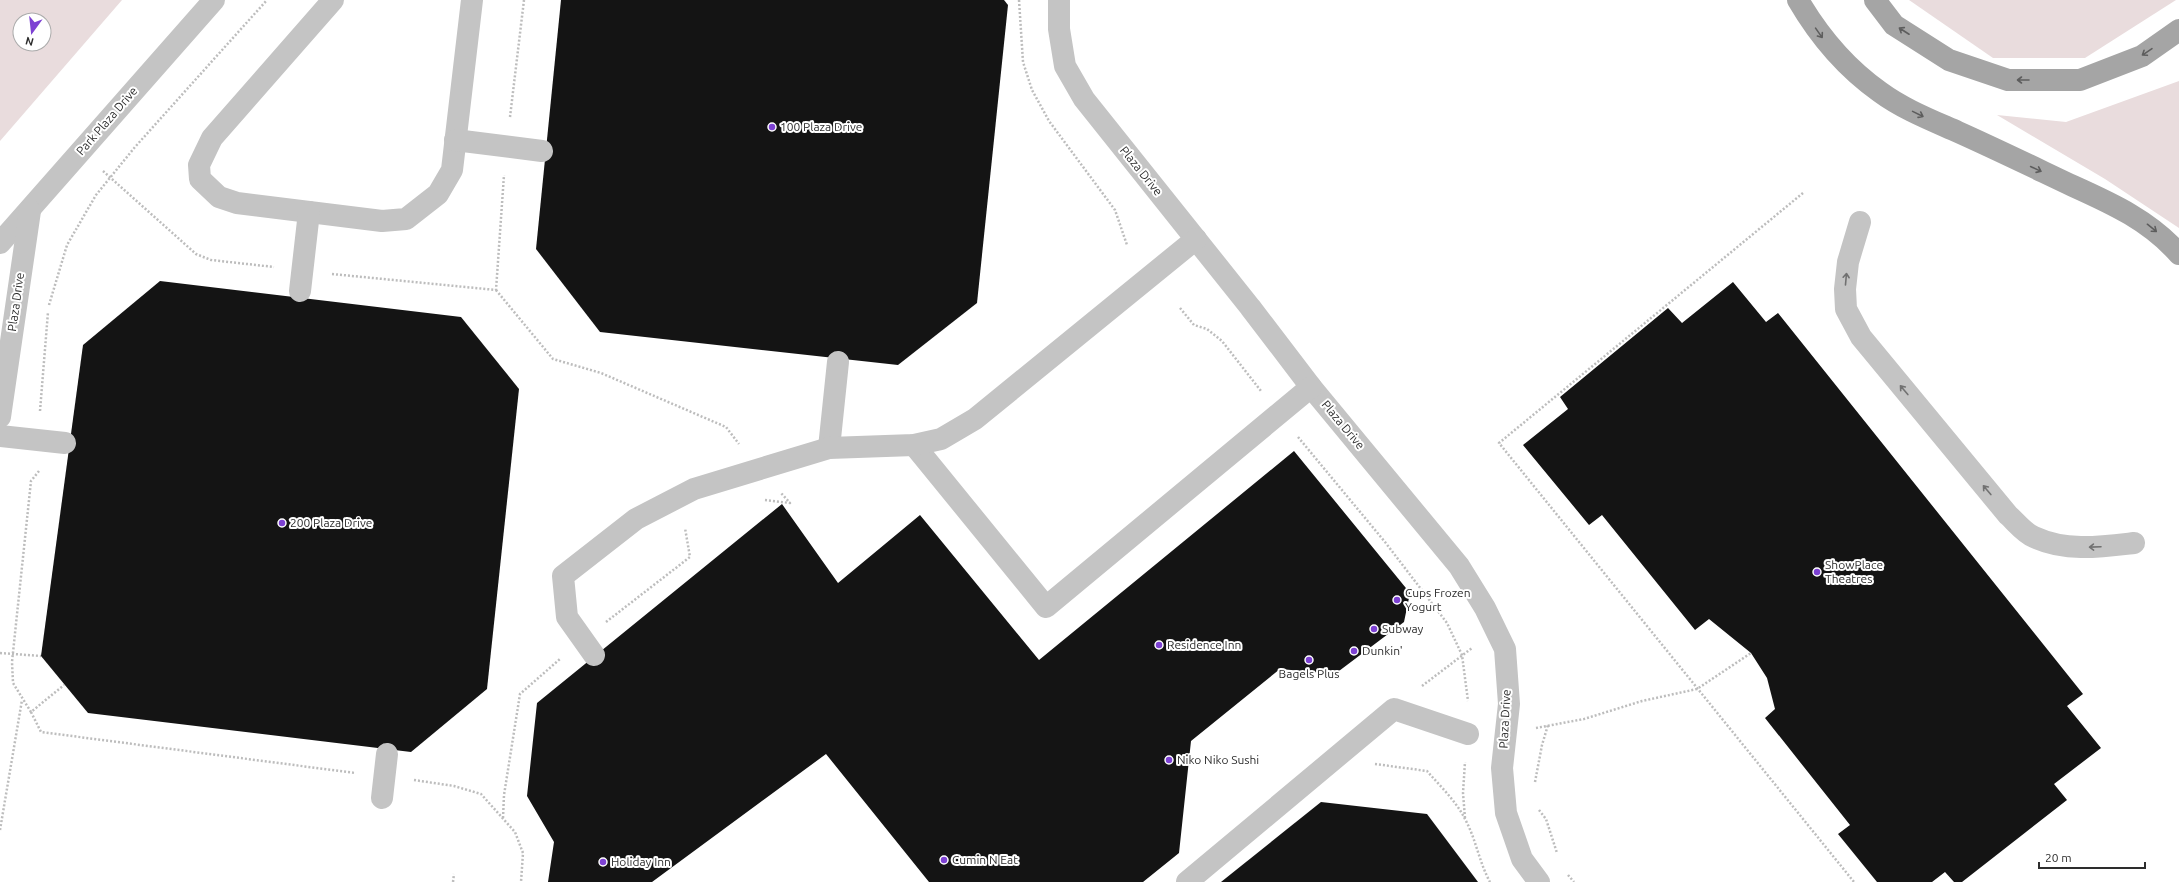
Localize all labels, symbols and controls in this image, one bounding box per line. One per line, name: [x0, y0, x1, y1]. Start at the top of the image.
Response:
north arrow: [12, 12, 52, 52]
one-way arrow: [1815, 27, 1823, 38]
one-way arrow: [1898, 27, 1910, 35]
text: N: [24, 35, 35, 49]
one-way arrow: [2142, 48, 2153, 56]
one-way arrow: [2017, 76, 2030, 84]
street label: Park Plaza Drive: [74, 84, 140, 157]
one-way arrow: [1912, 111, 1924, 118]
place label: 100 Plaza Drive: [780, 120, 862, 133]
marker: 100 Plaza Drive: [767, 122, 777, 132]
street label: Plaza Drive: [1118, 144, 1165, 198]
one-way arrow: [2030, 165, 2042, 173]
one-way arrow: [2146, 223, 2157, 232]
street label: Plaza Drive: [5, 272, 26, 332]
one-way arrow: [1843, 273, 1850, 286]
one-way arrow: [1900, 384, 1909, 395]
street label: Plaza Drive: [1319, 398, 1367, 452]
one-way arrow: [1983, 484, 1992, 495]
place label: 200 Plaza Drive: [290, 516, 372, 529]
marker: 200 Plaza Drive: [277, 518, 287, 528]
one-way arrow: [2089, 543, 2102, 551]
place label: ShowPlace Theatres: [1825, 558, 1883, 585]
marker: ShowPlace Theatres: [1812, 567, 1822, 577]
place label: Cups Frozen Yogurt: [1405, 586, 1471, 613]
marker: Cups Frozen Yogurt: [1392, 595, 1402, 605]
place label: Subway: [1382, 622, 1424, 635]
marker: Subway: [1369, 624, 1379, 634]
place label: Residence Inn: [1167, 638, 1241, 651]
marker: Residence Inn: [1154, 640, 1164, 650]
place label: Dunkin': [1362, 644, 1403, 657]
marker: Dunkin': [1349, 646, 1359, 656]
marker: Bagels Plus: [1304, 655, 1314, 665]
place label: Bagels Plus: [1279, 667, 1339, 680]
street label: Plaza Drive: [1496, 689, 1513, 749]
place label: Niko Niko Sushi: [1177, 753, 1259, 766]
marker: Niko Niko Sushi: [1164, 755, 1174, 765]
scale bar: [2039, 844, 2145, 870]
text: 20 m: [2045, 851, 2072, 864]
place label: Cumin N Eat: [952, 853, 1018, 866]
place label: Holiday Inn: [611, 855, 671, 868]
marker: Cumin N Eat: [939, 855, 949, 865]
marker: Holiday Inn: [598, 857, 608, 867]

